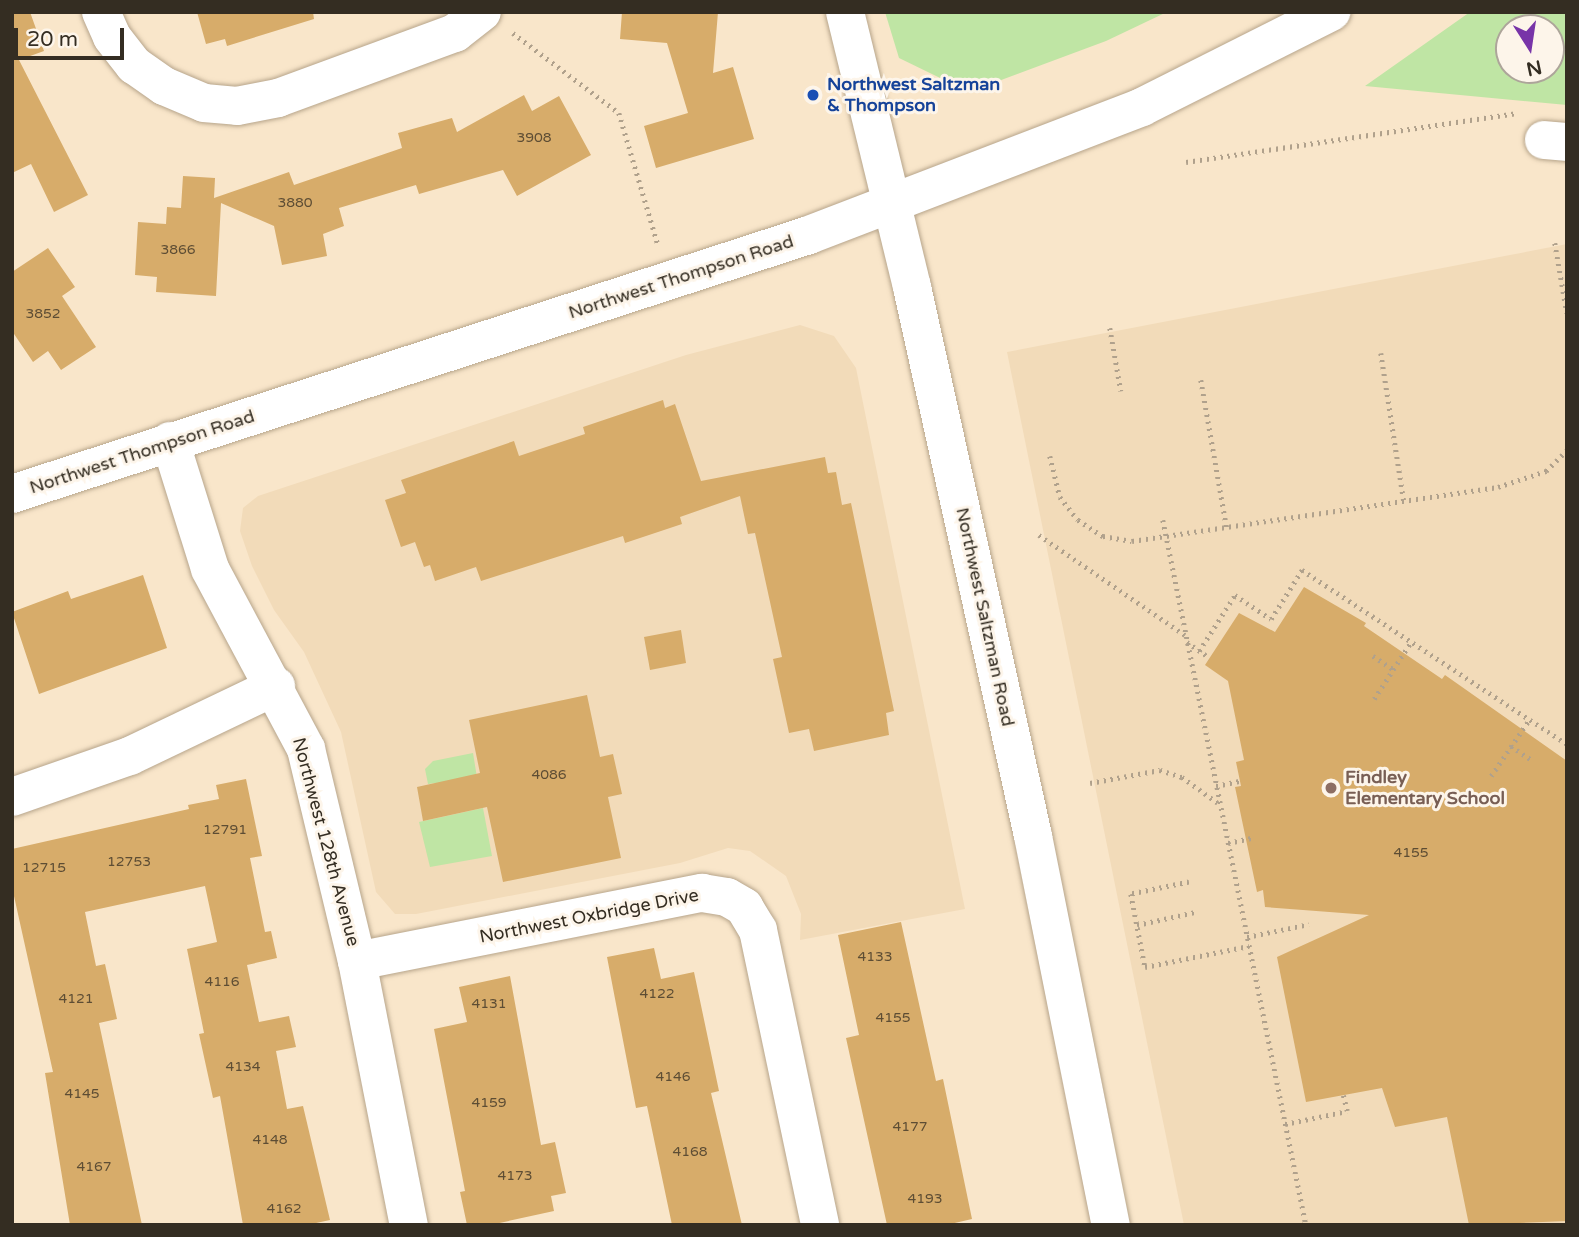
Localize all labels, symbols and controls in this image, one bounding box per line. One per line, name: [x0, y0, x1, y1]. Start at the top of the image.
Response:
scale bar: [18, 14, 128, 58]
north arrow: [1495, 14, 1565, 84]
text: 20 m: [27, 27, 78, 52]
text: N: [1524, 55, 1544, 80]
place label: Northwest Saltzman & Thompson: [827, 74, 1000, 116]
marker: Northwest Saltzman & Thompson: [805, 87, 821, 103]
house number: 3908: [516, 130, 552, 146]
house number: 3880: [277, 195, 313, 211]
street label: Northwest Thompson Road: [566, 230, 796, 324]
house number: 3866: [160, 242, 196, 258]
house number: 3852: [25, 306, 61, 322]
street label: Northwest Thompson Road: [27, 405, 257, 499]
street label: Northwest Saltzman Road: [951, 506, 1019, 728]
street label: Northwest 128th Avenue: [288, 735, 364, 949]
house number: 4086: [531, 767, 567, 783]
place label: Findley Elementary School: [1345, 767, 1505, 810]
marker: Findley Elementary School: [1323, 780, 1339, 796]
house number: 12791: [203, 822, 247, 838]
house number: 4155: [1393, 845, 1429, 861]
house number: 12753: [107, 854, 151, 870]
house number: 12715: [22, 860, 66, 876]
street label: Northwest Oxbridge Drive: [478, 884, 700, 948]
house number: 4133: [857, 949, 893, 965]
house number: 4116: [204, 974, 240, 990]
house number: 4122: [639, 986, 675, 1002]
house number: 4121: [58, 991, 94, 1007]
house number: 4131: [471, 996, 507, 1012]
house number: 4155: [875, 1010, 911, 1026]
house number: 4134: [225, 1059, 261, 1075]
house number: 4146: [655, 1069, 691, 1085]
house number: 4145: [64, 1086, 100, 1102]
house number: 4159: [471, 1095, 507, 1111]
house number: 4177: [892, 1119, 928, 1135]
house number: 4148: [252, 1132, 288, 1148]
house number: 4168: [672, 1144, 708, 1160]
house number: 4167: [76, 1159, 112, 1175]
house number: 4173: [497, 1168, 533, 1184]
house number: 4193: [907, 1191, 943, 1207]
house number: 4162: [266, 1201, 302, 1217]

